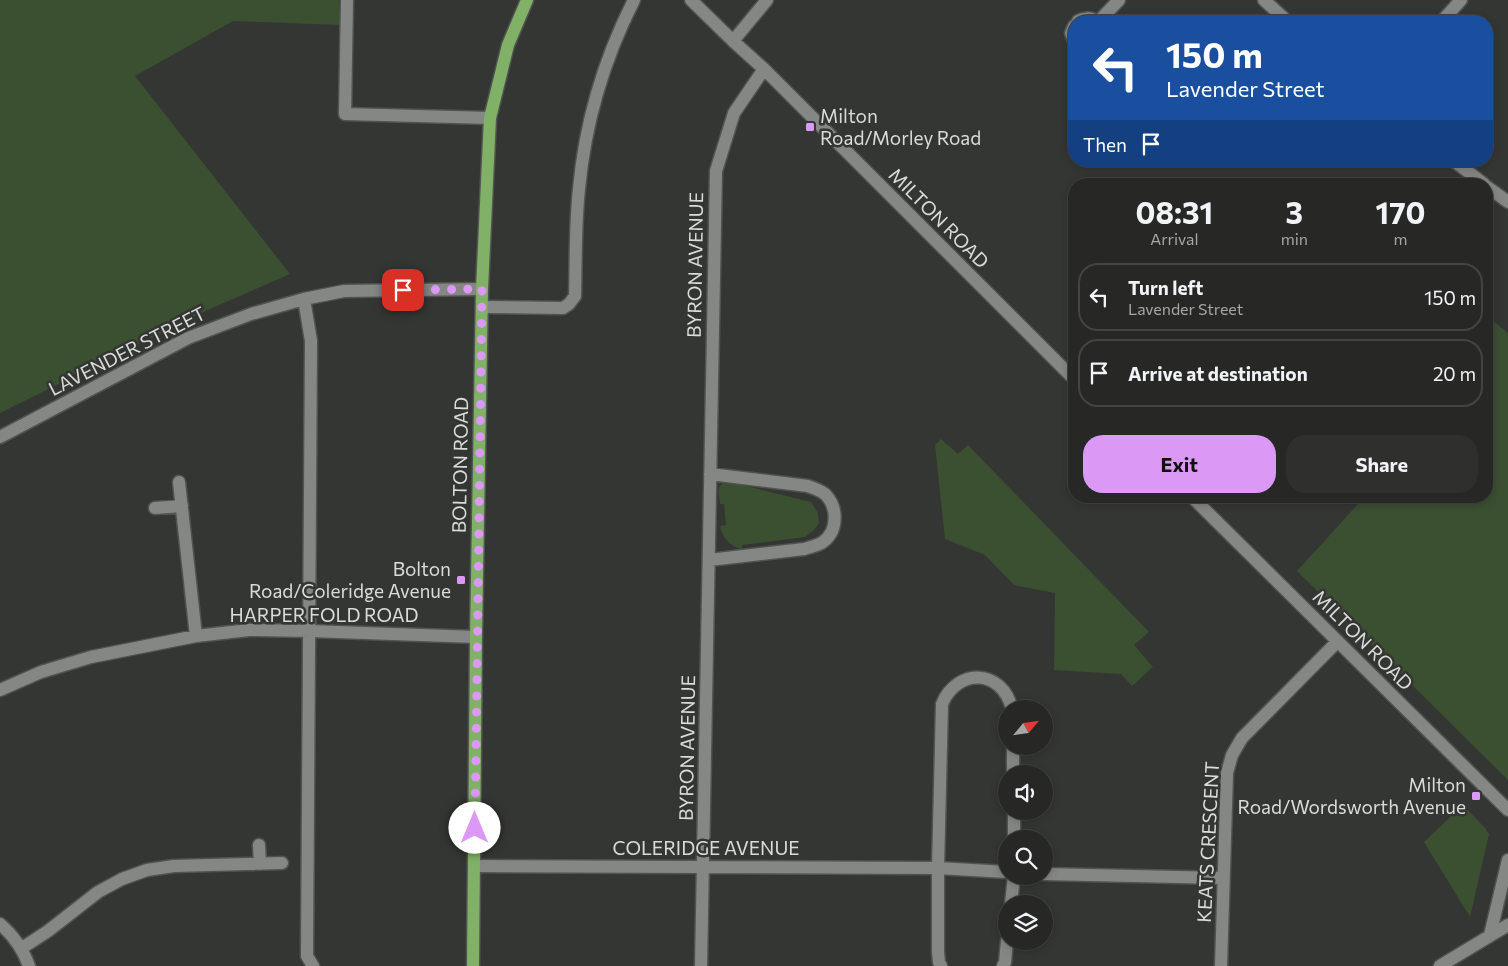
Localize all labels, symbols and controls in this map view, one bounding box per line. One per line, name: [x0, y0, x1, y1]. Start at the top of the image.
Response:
text: 150 m: [1166, 32, 1263, 75]
icon: left: [1083, 35, 1148, 100]
text: Lavender Street: [1166, 75, 1324, 102]
place label: Milton Road/Morley Road: [820, 104, 981, 149]
marker: Milton Road/Morley Road: [804, 121, 816, 133]
icon: arrive: [1137, 130, 1165, 158]
text: Then: [1083, 133, 1127, 156]
street label: MILTON ROAD: [885, 163, 994, 272]
street label: BYRON AVENUE: [682, 192, 707, 338]
text: 08:31: [1136, 193, 1213, 230]
text: 3: [1286, 193, 1303, 230]
text: 170: [1376, 193, 1425, 230]
text: Arrival: [1150, 229, 1199, 248]
text: min: [1281, 229, 1308, 248]
text: m: [1393, 229, 1407, 248]
pin: [382, 269, 424, 311]
icon: arrive: [389, 276, 417, 304]
text: Turn left: [1128, 276, 1203, 299]
icon: left: [1085, 283, 1113, 311]
text: 150 m: [1424, 286, 1476, 309]
text: Lavender Street: [1128, 299, 1243, 318]
street label: LAVENDER STREET: [44, 301, 209, 400]
icon: arrive: [1085, 359, 1113, 387]
text: Arrive at destination: [1128, 362, 1308, 385]
text: 20 m: [1433, 362, 1476, 385]
street label: BOLTON ROAD: [447, 397, 472, 533]
button: Exit: [1083, 435, 1276, 493]
button: Share: [1286, 435, 1478, 493]
place label: Bolton Road/Coleridge Avenue: [249, 557, 451, 602]
marker: Bolton Road/Coleridge Avenue: [455, 574, 467, 586]
street label: MILTON ROAD: [1309, 585, 1418, 694]
street label: HARPER FOLD ROAD: [229, 603, 419, 626]
street label: BYRON AVENUE: [674, 675, 699, 821]
north arrow: [998, 700, 1052, 755]
map controls: [998, 700, 1053, 950]
street label: KEATS CRESCENT: [1192, 761, 1223, 923]
button: sound: [998, 765, 1053, 820]
place label: Milton Road/Wordsworth Avenue: [1238, 773, 1466, 818]
marker: Milton Road/Wordsworth Avenue: [1470, 790, 1482, 802]
position arrow: [448, 801, 500, 853]
button: search: [998, 830, 1053, 885]
street label: COLERIDGE AVENUE: [612, 836, 800, 859]
button: layers: [998, 895, 1053, 950]

